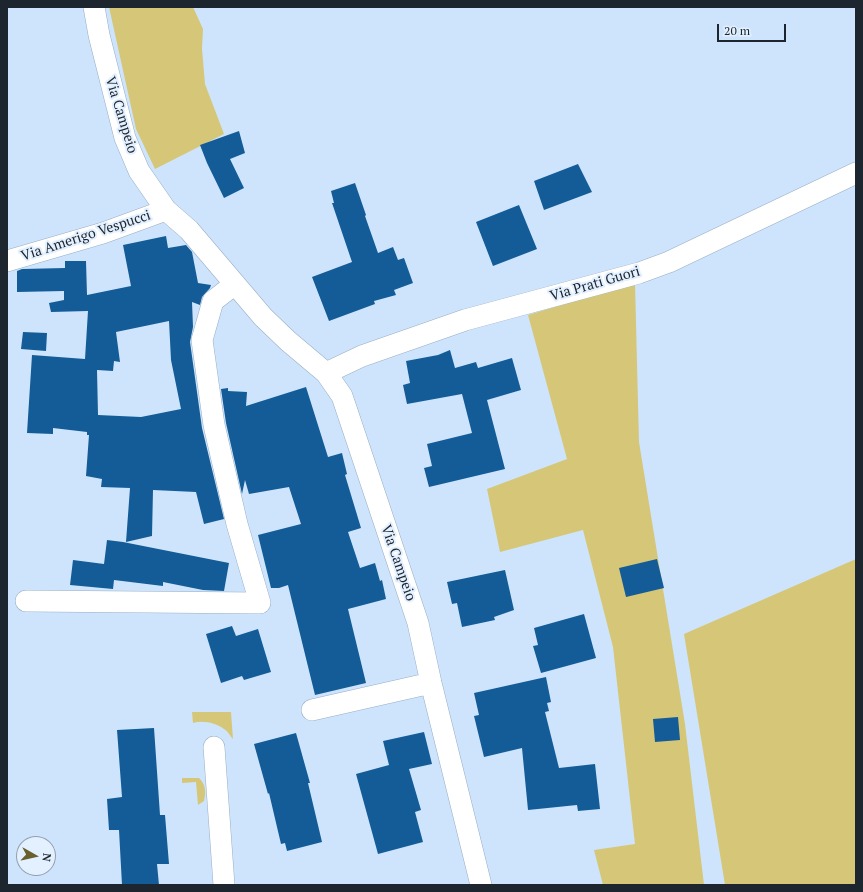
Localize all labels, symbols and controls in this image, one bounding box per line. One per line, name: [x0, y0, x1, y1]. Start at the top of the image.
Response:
scale bar: [719, 16, 788, 42]
text: 20 m: [724, 23, 750, 38]
street label: Via Campeio: [101, 75, 141, 155]
street label: Via Amerigo Vespucci: [19, 207, 153, 265]
street label: Via Prati Guori: [548, 263, 642, 305]
street label: Via Campeio: [377, 523, 419, 603]
north arrow: [16, 836, 56, 876]
text: N: [39, 852, 54, 863]

